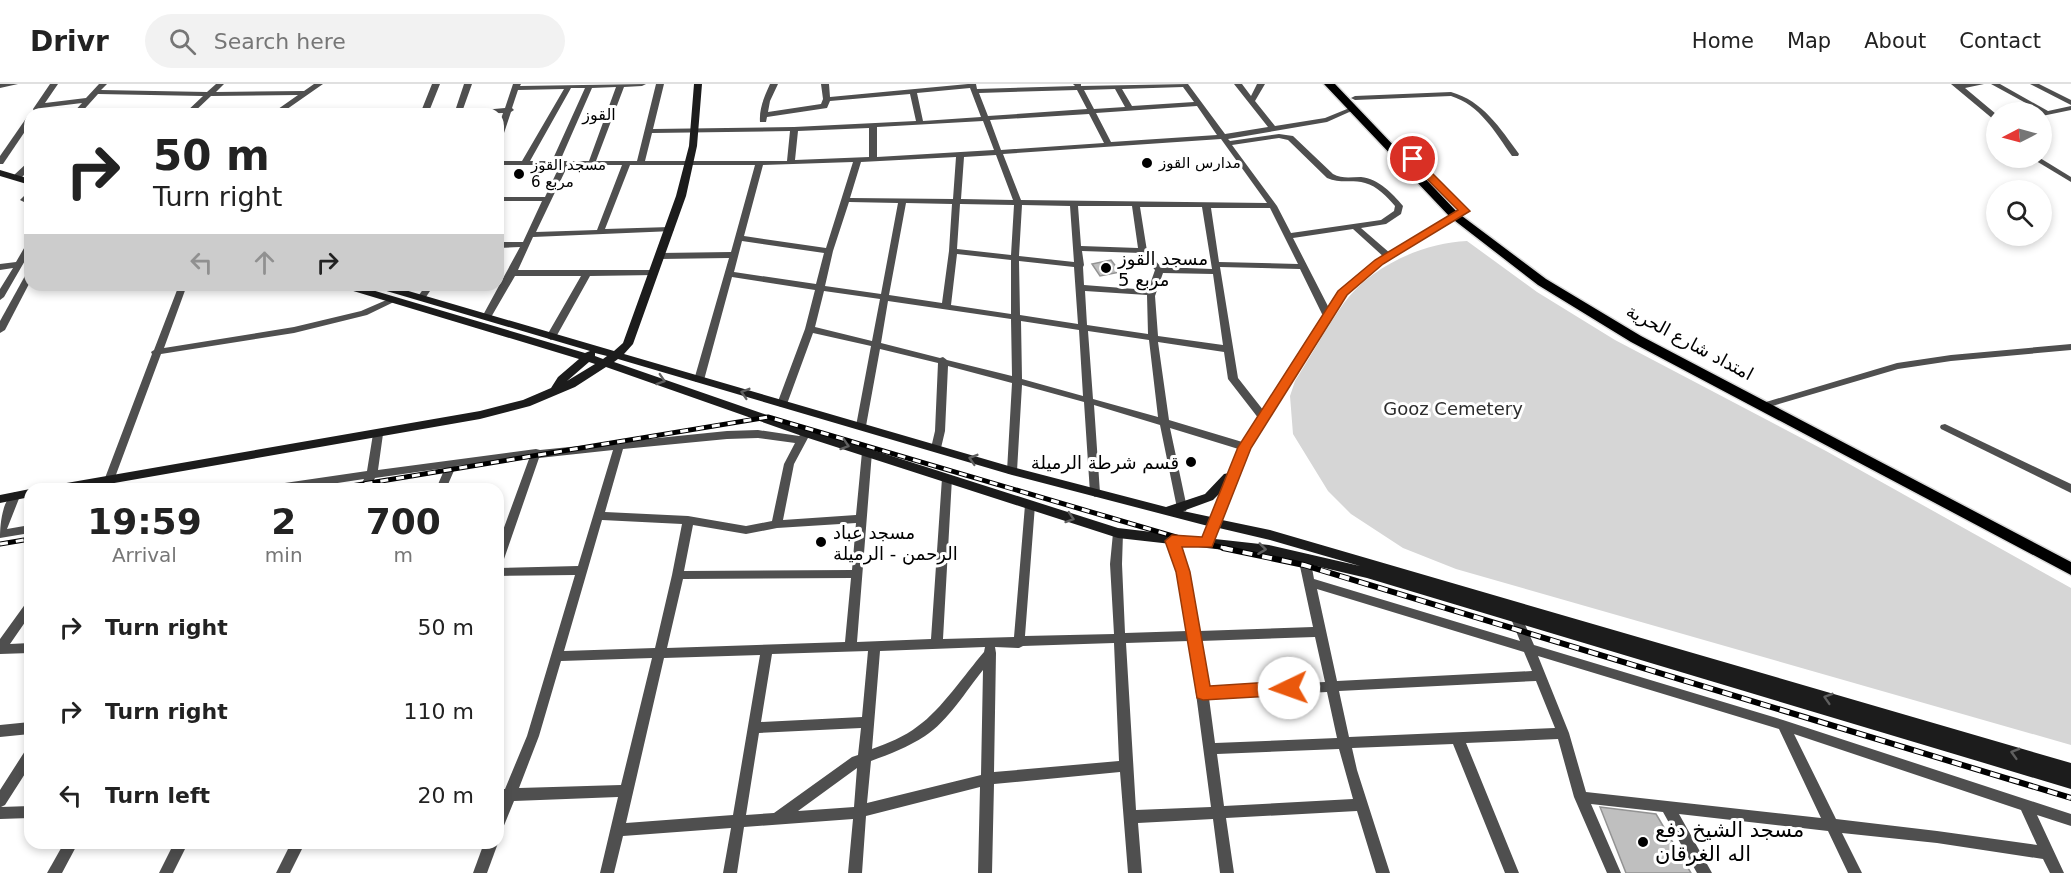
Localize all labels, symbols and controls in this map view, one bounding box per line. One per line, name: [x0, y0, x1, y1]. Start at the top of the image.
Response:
search box: [145, 14, 565, 68]
text: Drivr: [30, 25, 109, 58]
icon: search: [166, 25, 199, 58]
text: Search here: [214, 29, 346, 54]
text: Home: [1692, 29, 1754, 53]
text: Map: [1787, 29, 1831, 53]
text: About: [1864, 29, 1926, 53]
text: Contact: [1959, 29, 2041, 53]
north arrow: [1986, 102, 2052, 168]
map controls: [1986, 102, 2052, 246]
district label: القوز: [581, 105, 616, 125]
text: 50 m: [153, 131, 270, 180]
icon: right: [54, 132, 132, 210]
pin: [1387, 133, 1438, 184]
icon: arrive: [1396, 142, 1429, 175]
place label: مدارس القوز: [1158, 154, 1241, 172]
place label: مسجد القوز مربع 6: [530, 156, 606, 191]
marker: مدارس القوز: [1140, 156, 1154, 170]
marker: مسجد القوز مربع 6: [512, 167, 526, 181]
button: search: [1986, 180, 2052, 246]
text: Turn right: [153, 181, 282, 212]
icon: left: [185, 246, 218, 279]
icon: ahead: [248, 246, 281, 279]
icon: right: [311, 246, 344, 279]
place label: مسجد القوز مربع 5: [1117, 248, 1208, 291]
marker: مسجد القوز مربع 5: [1099, 261, 1113, 275]
street label: امتداد شارع الحرية: [1622, 300, 1757, 385]
one-way arrow: [655, 373, 666, 386]
one-way arrow: [740, 388, 751, 400]
park label: Gooz Cemetery: [1383, 398, 1523, 419]
one-way arrow: [839, 438, 850, 450]
place label: قسم شرطة الرميلة: [1031, 452, 1179, 474]
one-way arrow: [968, 454, 979, 466]
marker: قسم شرطة الرميلة: [1184, 455, 1198, 469]
text: 19:59: [87, 501, 202, 542]
text: 2: [271, 501, 296, 542]
text: 700: [366, 501, 441, 542]
one-way arrow: [1065, 510, 1075, 523]
place label: مسجد عباد الرحمن - الرميلة: [833, 522, 958, 565]
marker: مسجد عباد الرحمن - الرميلة: [814, 535, 828, 549]
text: Arrival: [112, 543, 177, 567]
text: min: [265, 543, 303, 567]
text: m: [394, 543, 413, 567]
one-way arrow: [1258, 543, 1267, 555]
icon: right: [54, 611, 87, 644]
text: Turn right: [105, 615, 228, 640]
text: 50 m: [418, 615, 474, 640]
position arrow: [1257, 656, 1321, 720]
one-way arrow: [1823, 693, 1834, 705]
icon: right: [54, 695, 87, 728]
text: Turn right: [105, 699, 228, 724]
text: 110 m: [404, 699, 474, 724]
one-way arrow: [2010, 748, 2021, 760]
icon: left: [54, 779, 87, 812]
text: Turn left: [105, 783, 210, 808]
text: 20 m: [418, 783, 474, 808]
place label: مسجد الشيخ دفع اله الغرقان: [1655, 818, 1804, 866]
marker: مسجد الشيخ دفع اله الغرقان: [1636, 835, 1650, 849]

